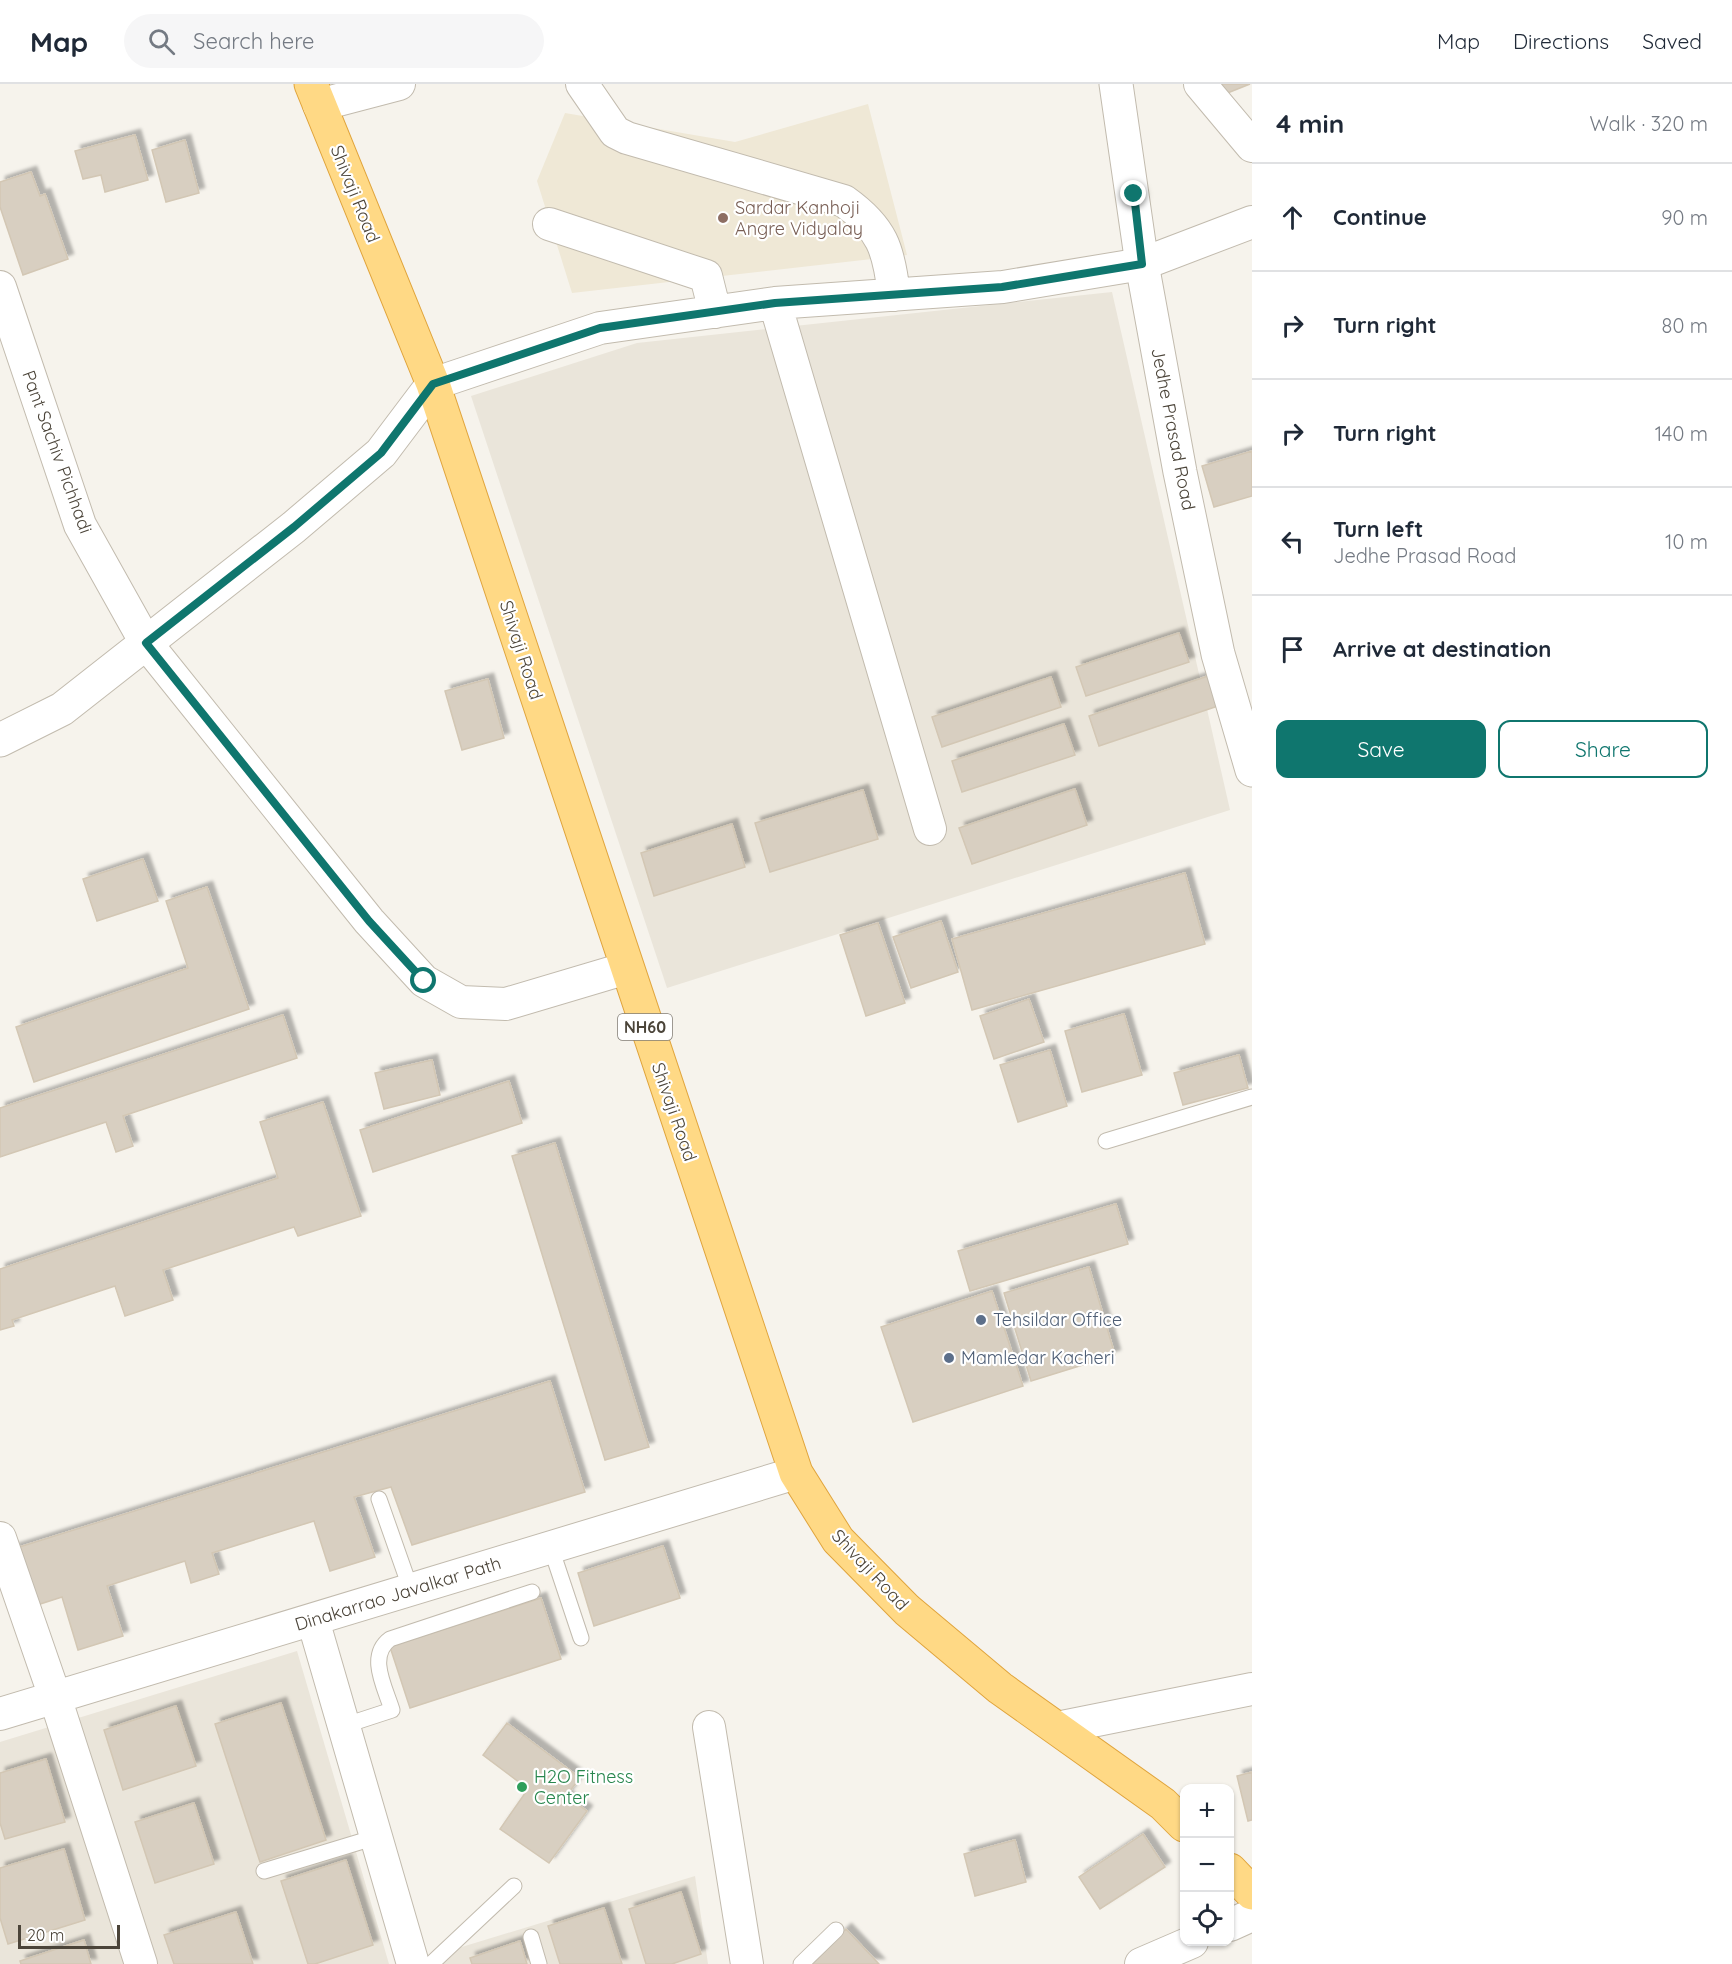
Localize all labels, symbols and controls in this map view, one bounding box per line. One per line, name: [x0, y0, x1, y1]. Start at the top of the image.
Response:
search box: [124, 14, 544, 68]
text: Map: [30, 24, 88, 59]
icon: search: [145, 25, 178, 58]
text: Search here: [193, 27, 315, 55]
text: Map: [1437, 28, 1480, 54]
text: Directions: [1513, 28, 1609, 54]
text: Saved: [1642, 28, 1702, 54]
text: 4 min: [1276, 107, 1344, 140]
text: Walk · 320 m: [1589, 111, 1708, 136]
street label: Shivaji Road: [326, 142, 385, 246]
route end: [1120, 180, 1146, 206]
place label: Sardar Kanhoji Angre Vidyalay: [735, 196, 863, 240]
icon: ahead: [1276, 201, 1309, 234]
text: Continue: [1333, 203, 1427, 231]
text: 90 m: [1661, 205, 1708, 230]
marker: Sardar Kanhoji Angre Vidyalay: [716, 211, 730, 225]
icon: right: [1276, 309, 1309, 342]
text: Turn right: [1333, 311, 1437, 339]
text: 80 m: [1662, 313, 1708, 338]
street label: Jedhe Prasad Road: [1146, 346, 1201, 512]
street label: Pant Sachiv Pichhadi: [17, 367, 98, 537]
icon: right: [1276, 417, 1309, 450]
text: Turn right: [1333, 419, 1437, 447]
text: 140 m: [1655, 421, 1708, 446]
text: Turn left: [1333, 515, 1423, 543]
icon: left: [1276, 525, 1309, 558]
text: 10 m: [1665, 529, 1708, 554]
text: Jedhe Prasad Road: [1333, 543, 1516, 568]
street label: Shivaji Road: [495, 597, 548, 702]
icon: arrive: [1276, 633, 1309, 666]
text: Arrive at destination: [1333, 635, 1551, 663]
button: Save: [1276, 720, 1486, 778]
button: Share: [1498, 720, 1708, 778]
route start: [410, 967, 436, 993]
road number: NH60: [618, 1014, 672, 1040]
street label: Shivaji Road: [647, 1059, 702, 1164]
place label: Tehsildar Office: [993, 1308, 1122, 1331]
marker: Tehsildar Office: [974, 1313, 988, 1327]
place label: Mamledar Kacheri: [961, 1346, 1115, 1369]
marker: Mamledar Kacheri: [942, 1351, 956, 1365]
street label: Shivaji Road: [827, 1524, 914, 1615]
street label: Dinakarrao Javalkar Path: [292, 1551, 504, 1636]
place label: H2O Fitness Center: [534, 1765, 633, 1809]
marker: H2O Fitness Center: [515, 1780, 529, 1794]
map controls: [1180, 1784, 1234, 1946]
button: +: [1180, 1784, 1234, 1838]
button: −: [1180, 1838, 1234, 1892]
button: locate: [1180, 1892, 1234, 1946]
scale bar: [18, 1922, 120, 1950]
text: 20 m: [27, 1925, 64, 1945]

